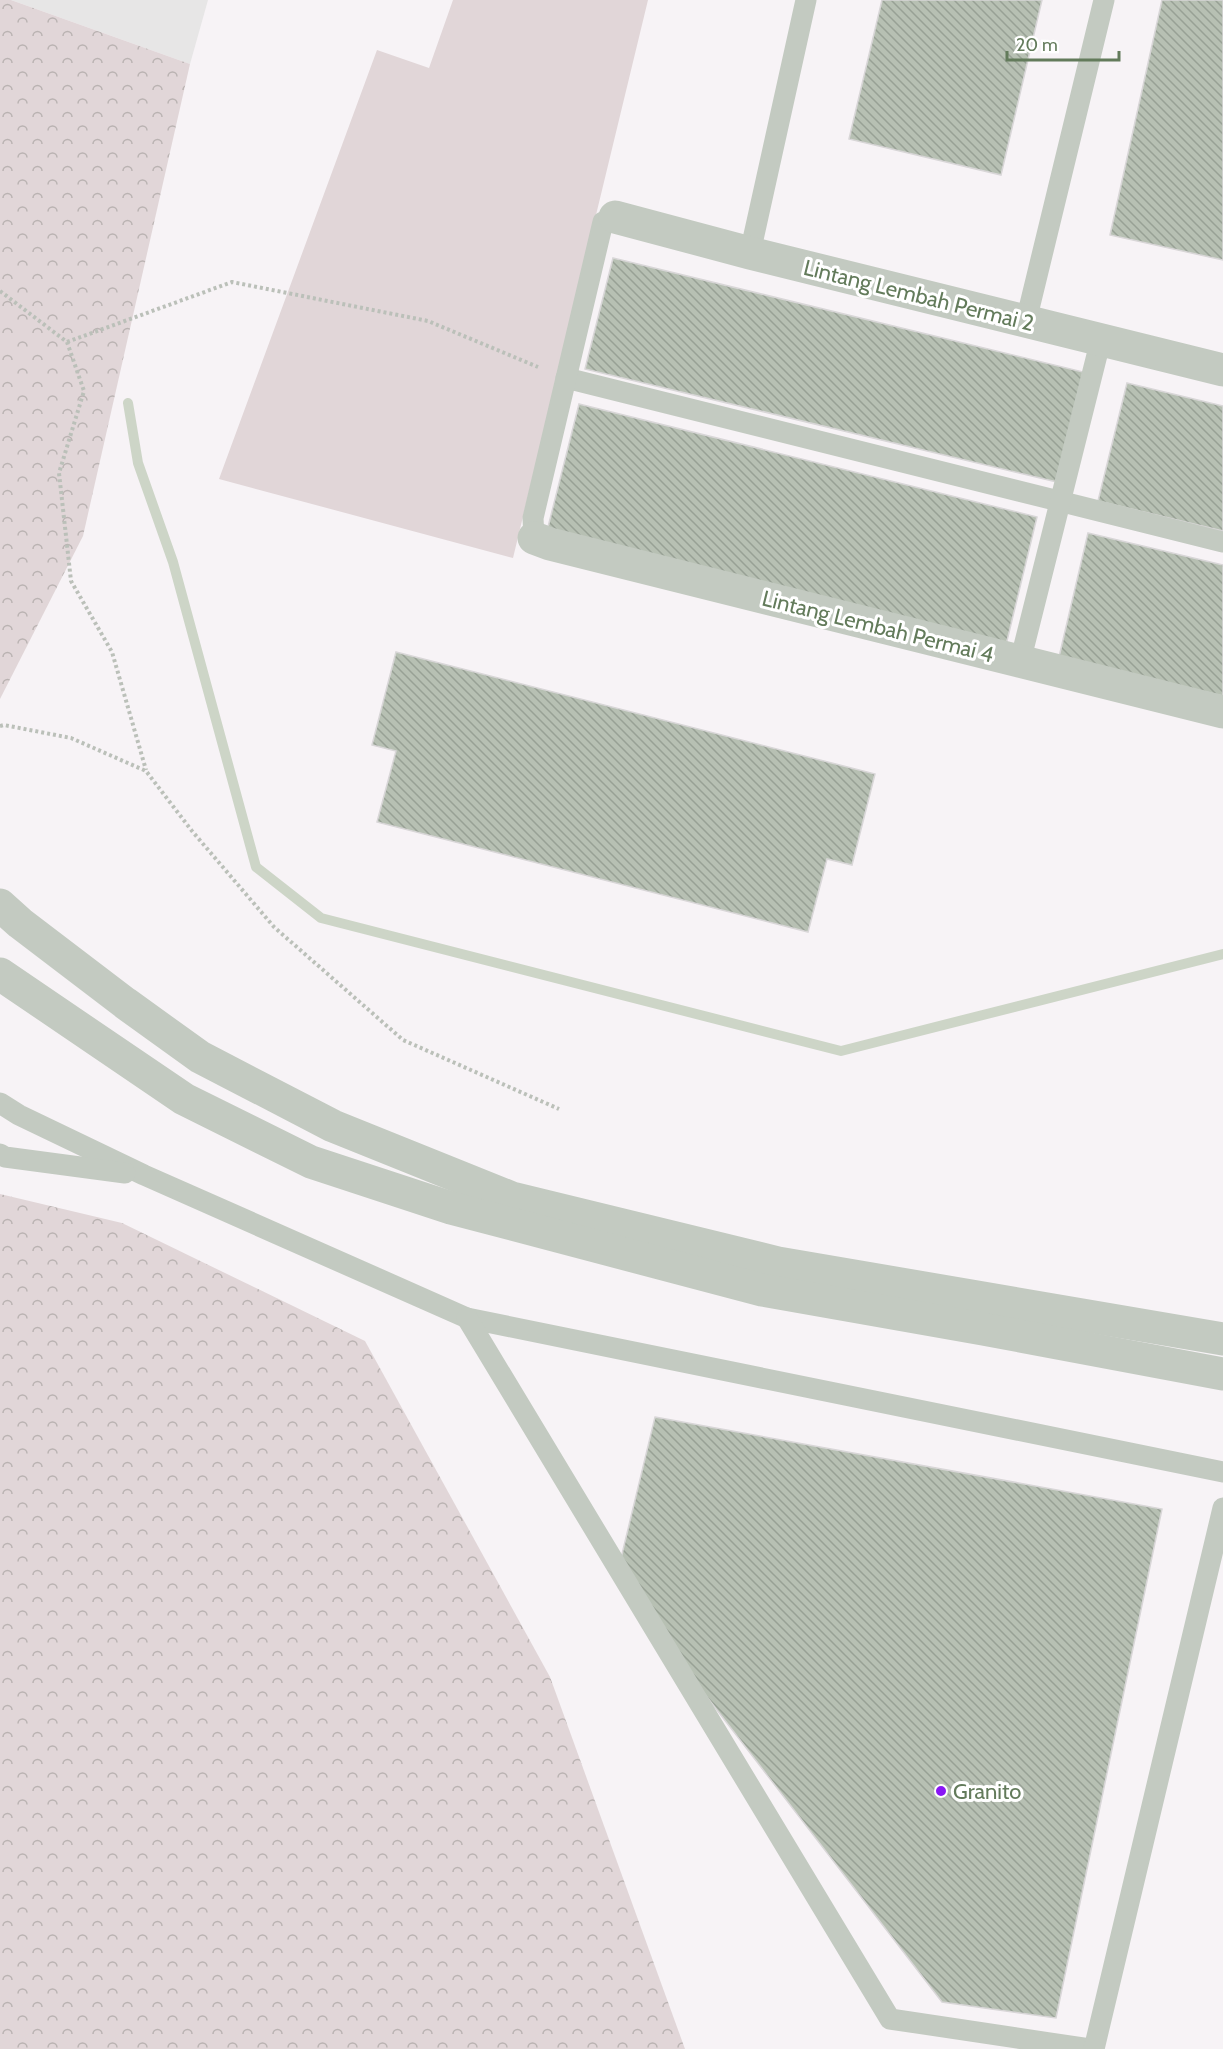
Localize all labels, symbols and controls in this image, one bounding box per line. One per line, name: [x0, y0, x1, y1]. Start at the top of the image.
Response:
scale bar: [1007, 24, 1120, 62]
text: 20 m: [1016, 34, 1058, 56]
street label: Lintang Lembah Permai 2: [801, 254, 1037, 337]
street label: Lintang Lembah Permai 4: [759, 585, 997, 668]
place label: Granito: [953, 1778, 1021, 1805]
marker: Granito: [934, 1784, 948, 1798]

